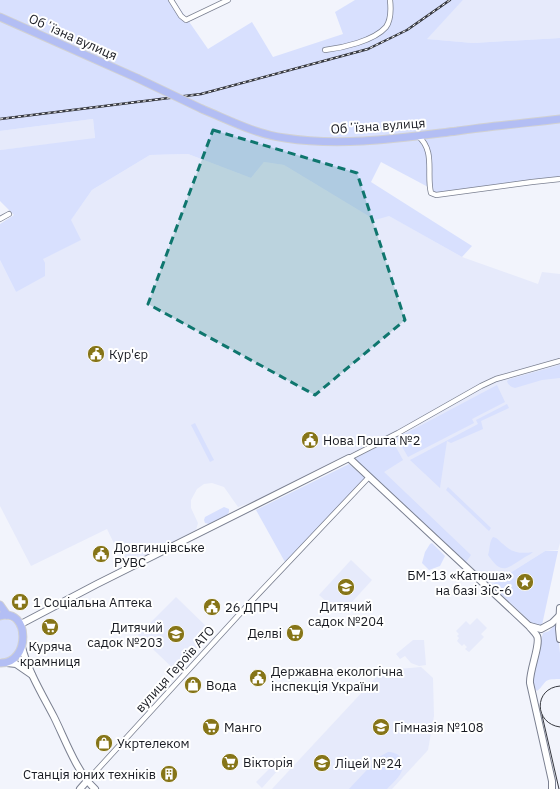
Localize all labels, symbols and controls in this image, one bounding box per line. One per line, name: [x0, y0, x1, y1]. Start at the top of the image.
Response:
street label: Обʼїзна вулиця: [26, 10, 120, 64]
street label: Обʼїзна вулиця: [330, 114, 426, 138]
public building icon: Кур'єр: [86, 344, 106, 364]
place label: Кур'єр: [109, 346, 148, 363]
public building icon: Нова Пошта №2: [300, 430, 320, 450]
place label: Нова Пошта №2: [323, 432, 420, 449]
place label: Довгинцівське РУВС: [114, 539, 205, 571]
public building icon: Довгинцівське РУВС: [91, 544, 111, 564]
place label: БМ-13 «Катюша» на базі ЗіС-6: [407, 567, 512, 599]
place icon: БМ-13 «Катюша» на базі ЗіС-6: [515, 572, 535, 592]
school or university icon: Дитячий садок №204: [336, 577, 356, 597]
pharmacy icon: 1 Соціальна Аптека: [10, 592, 30, 612]
place label: 1 Соціальна Аптека: [33, 594, 152, 611]
public building icon: 26 ДПРЧ: [202, 597, 222, 617]
place label: Дитячий садок №204: [308, 598, 384, 630]
place label: 26 ДПРЧ: [225, 599, 278, 616]
supermarket icon: Куряча крамниця: [40, 617, 60, 637]
place label: Дитячий садок №203: [87, 619, 163, 651]
street label: вулиця Героїв АТО: [132, 622, 218, 716]
supermarket icon: Делві: [285, 623, 305, 643]
school or university icon: Дитячий садок №203: [166, 624, 186, 644]
place label: Делві: [248, 625, 282, 642]
place label: Куряча крамниця: [20, 638, 80, 670]
place label: Державна екологічна інспекція України: [271, 663, 403, 695]
public building icon: Державна екологічна інспекція України: [248, 668, 268, 688]
shop icon: Вода: [183, 675, 203, 695]
place label: Вода: [206, 677, 237, 694]
supermarket icon: Манго: [201, 717, 221, 737]
school or university icon: Гімназія №108: [371, 717, 391, 737]
place label: Манго: [224, 719, 262, 736]
place label: Гімназія №108: [394, 719, 484, 736]
shop icon: Укртелеком: [94, 733, 114, 753]
place label: Укртелеком: [117, 735, 190, 752]
supermarket icon: Вікторія: [220, 752, 240, 772]
school or university icon: Ліцей №24: [312, 753, 332, 773]
place label: Вікторія: [243, 754, 293, 771]
place label: Ліцей №24: [335, 755, 402, 772]
building icon: Станція юних техніків: [159, 764, 179, 784]
place label: Станція юних техніків: [23, 766, 156, 783]

